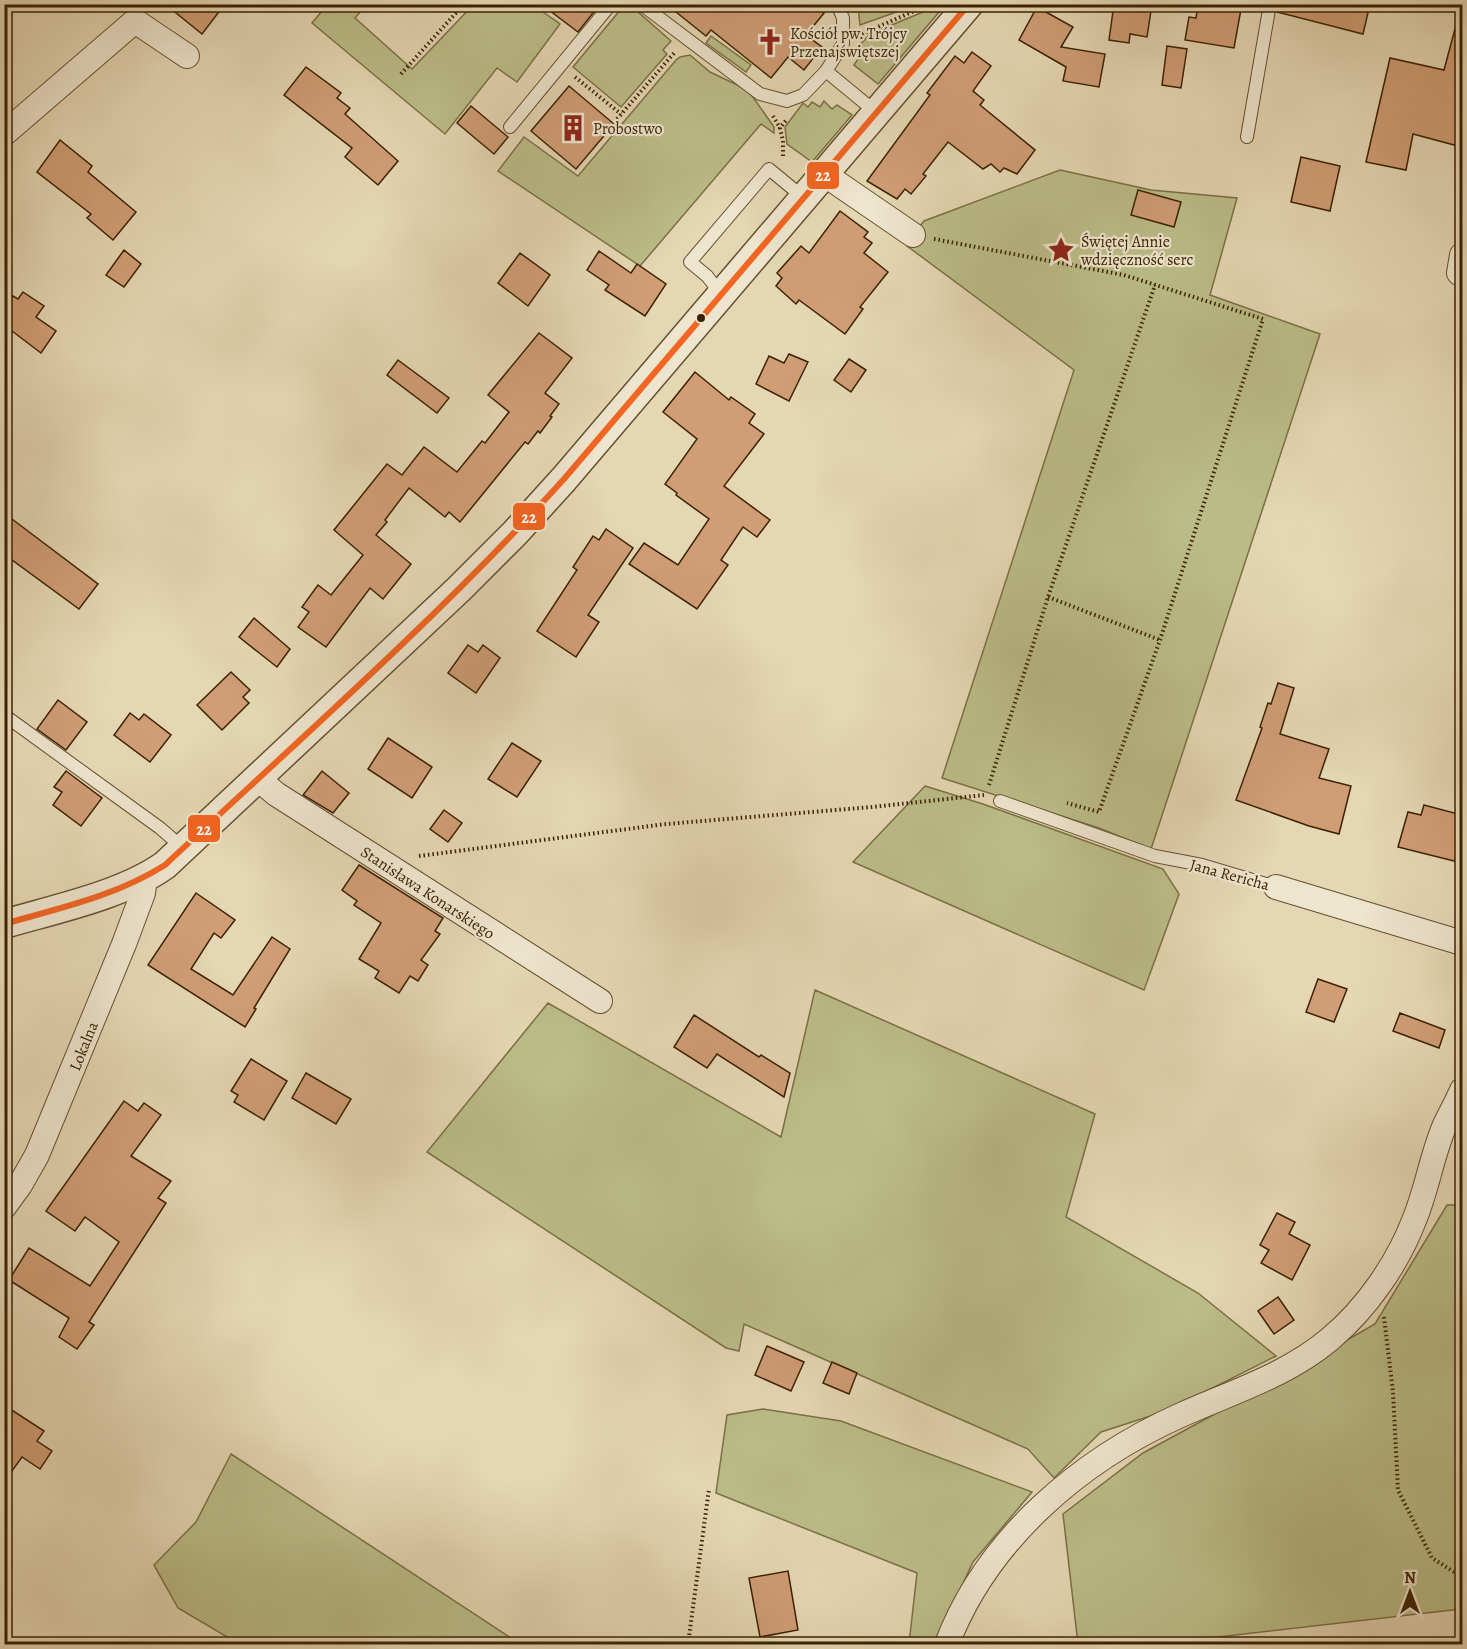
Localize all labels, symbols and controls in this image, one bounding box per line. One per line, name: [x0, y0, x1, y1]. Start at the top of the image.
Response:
place label: Kościół pw. Trójcy Przenajświętszej: [790, 23, 908, 63]
church icon: Kościół pw. Trójcy Przenajświętszej: [755, 27, 785, 57]
building icon: Probostwo: [558, 113, 588, 143]
place label: Probostwo: [593, 118, 662, 140]
line badge: 22: [806, 161, 840, 190]
text: 22: [815, 165, 831, 187]
place label: Świętej Annie wdzięczność serc: [1080, 231, 1193, 271]
place icon: Świętej Annie wdzięczność serc: [1046, 235, 1076, 265]
unlabelled marker: [695, 312, 707, 324]
line badge: 22: [512, 502, 546, 531]
text: 22: [521, 507, 537, 529]
line badge: 22: [187, 814, 221, 843]
text: 22: [196, 819, 212, 841]
street label: Stanisława Konarskiego: [356, 841, 499, 945]
street label: Jana Rericha: [1188, 854, 1272, 896]
street label: Lokalna: [64, 1018, 104, 1074]
north arrow: [1380, 1562, 1440, 1622]
text: N: [1404, 1567, 1416, 1589]

